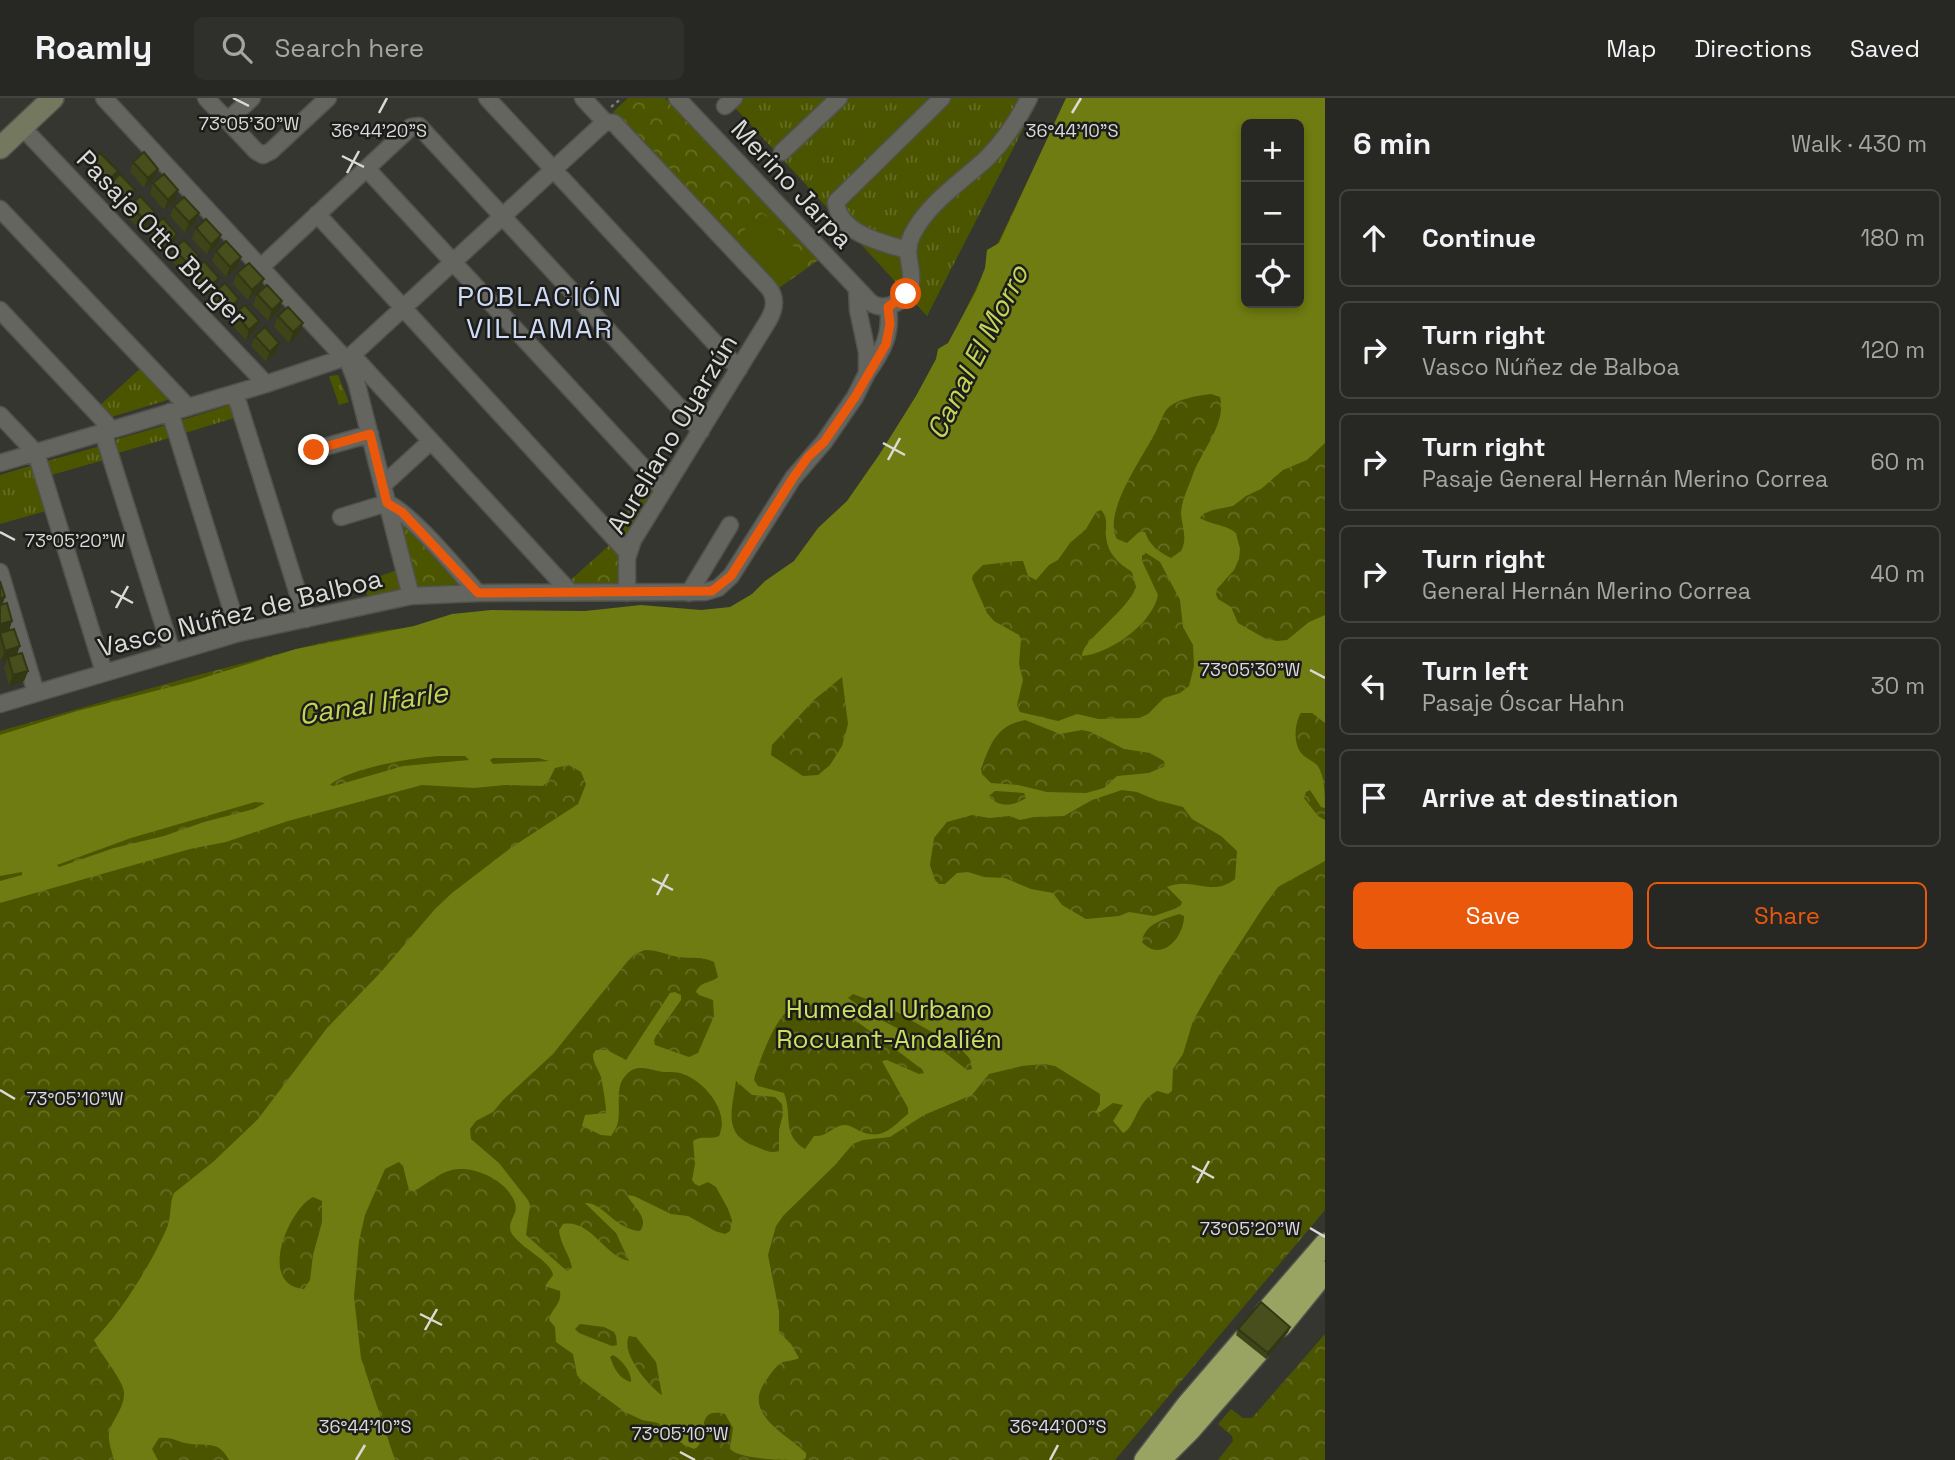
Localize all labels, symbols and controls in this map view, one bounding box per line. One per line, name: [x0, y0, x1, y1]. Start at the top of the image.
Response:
search box: [194, 17, 684, 80]
text: Roamly: [35, 27, 152, 69]
icon: search: [218, 29, 256, 67]
text: Search here: [274, 31, 424, 65]
text: Map: [1606, 33, 1656, 64]
text: Directions: [1694, 33, 1812, 64]
text: Saved: [1850, 33, 1920, 64]
text: 73°05'30"W: [199, 112, 300, 135]
street label: Merino Jarpa: [724, 112, 860, 256]
text: 36°44'20"S: [331, 119, 427, 142]
text: 36°44'10"S: [1026, 119, 1118, 142]
map controls: [1241, 119, 1304, 308]
button: +: [1241, 119, 1304, 182]
text: 6 min: [1353, 124, 1431, 163]
text: Walk · 430 m: [1791, 129, 1927, 159]
street label: Pasaje Otto Burger: [69, 143, 255, 333]
button: −: [1241, 182, 1304, 245]
icon: ahead: [1355, 219, 1393, 257]
text: Continue: [1422, 221, 1536, 255]
text: 180 m: [1861, 223, 1925, 253]
button: locate: [1241, 245, 1304, 308]
water label: Canal El Morro: [918, 258, 1037, 445]
district label: POBLACIÓN VILLAMAR: [457, 278, 623, 346]
route start: [890, 278, 921, 309]
text: Turn right: [1422, 318, 1546, 352]
street label: Aureliano Oyarzún: [599, 328, 745, 540]
icon: right: [1355, 331, 1393, 369]
text: 120 m: [1861, 335, 1925, 365]
text: Vasco Núñez de Balboa: [1422, 352, 1680, 382]
text: Turn right: [1422, 430, 1546, 464]
route end: [298, 434, 329, 465]
icon: right: [1355, 443, 1393, 481]
text: 60 m: [1870, 447, 1925, 477]
text: Pasaje General Hernán Merino Correa: [1422, 464, 1828, 494]
text: 73°05'20"W: [25, 529, 126, 552]
text: Turn right: [1422, 542, 1546, 576]
icon: right: [1355, 555, 1393, 593]
text: 40 m: [1870, 559, 1925, 589]
street label: Vasco Núñez de Balboa: [95, 561, 386, 665]
text: General Hernán Merino Correa: [1422, 576, 1751, 606]
text: Turn left: [1422, 654, 1529, 688]
text: 73°05'30"W: [1200, 658, 1301, 681]
icon: left: [1355, 667, 1393, 705]
text: 30 m: [1871, 671, 1925, 701]
water label: Canal Ifarle: [296, 673, 452, 733]
text: Pasaje Óscar Hahn: [1422, 688, 1625, 718]
icon: arrive: [1355, 779, 1393, 817]
text: Arrive at destination: [1422, 781, 1679, 815]
button: Save: [1353, 882, 1633, 949]
button: Share: [1647, 882, 1927, 949]
park label: Humedal Urbano Rocuant-Andalién: [776, 992, 1002, 1056]
text: 73°05'10"W: [26, 1087, 124, 1110]
text: 73°05'20"W: [1200, 1217, 1301, 1240]
text: 36°44'10"S: [319, 1415, 411, 1438]
text: 36°44'00"S: [1010, 1415, 1106, 1438]
text: 73°05'10"W: [631, 1422, 729, 1445]

